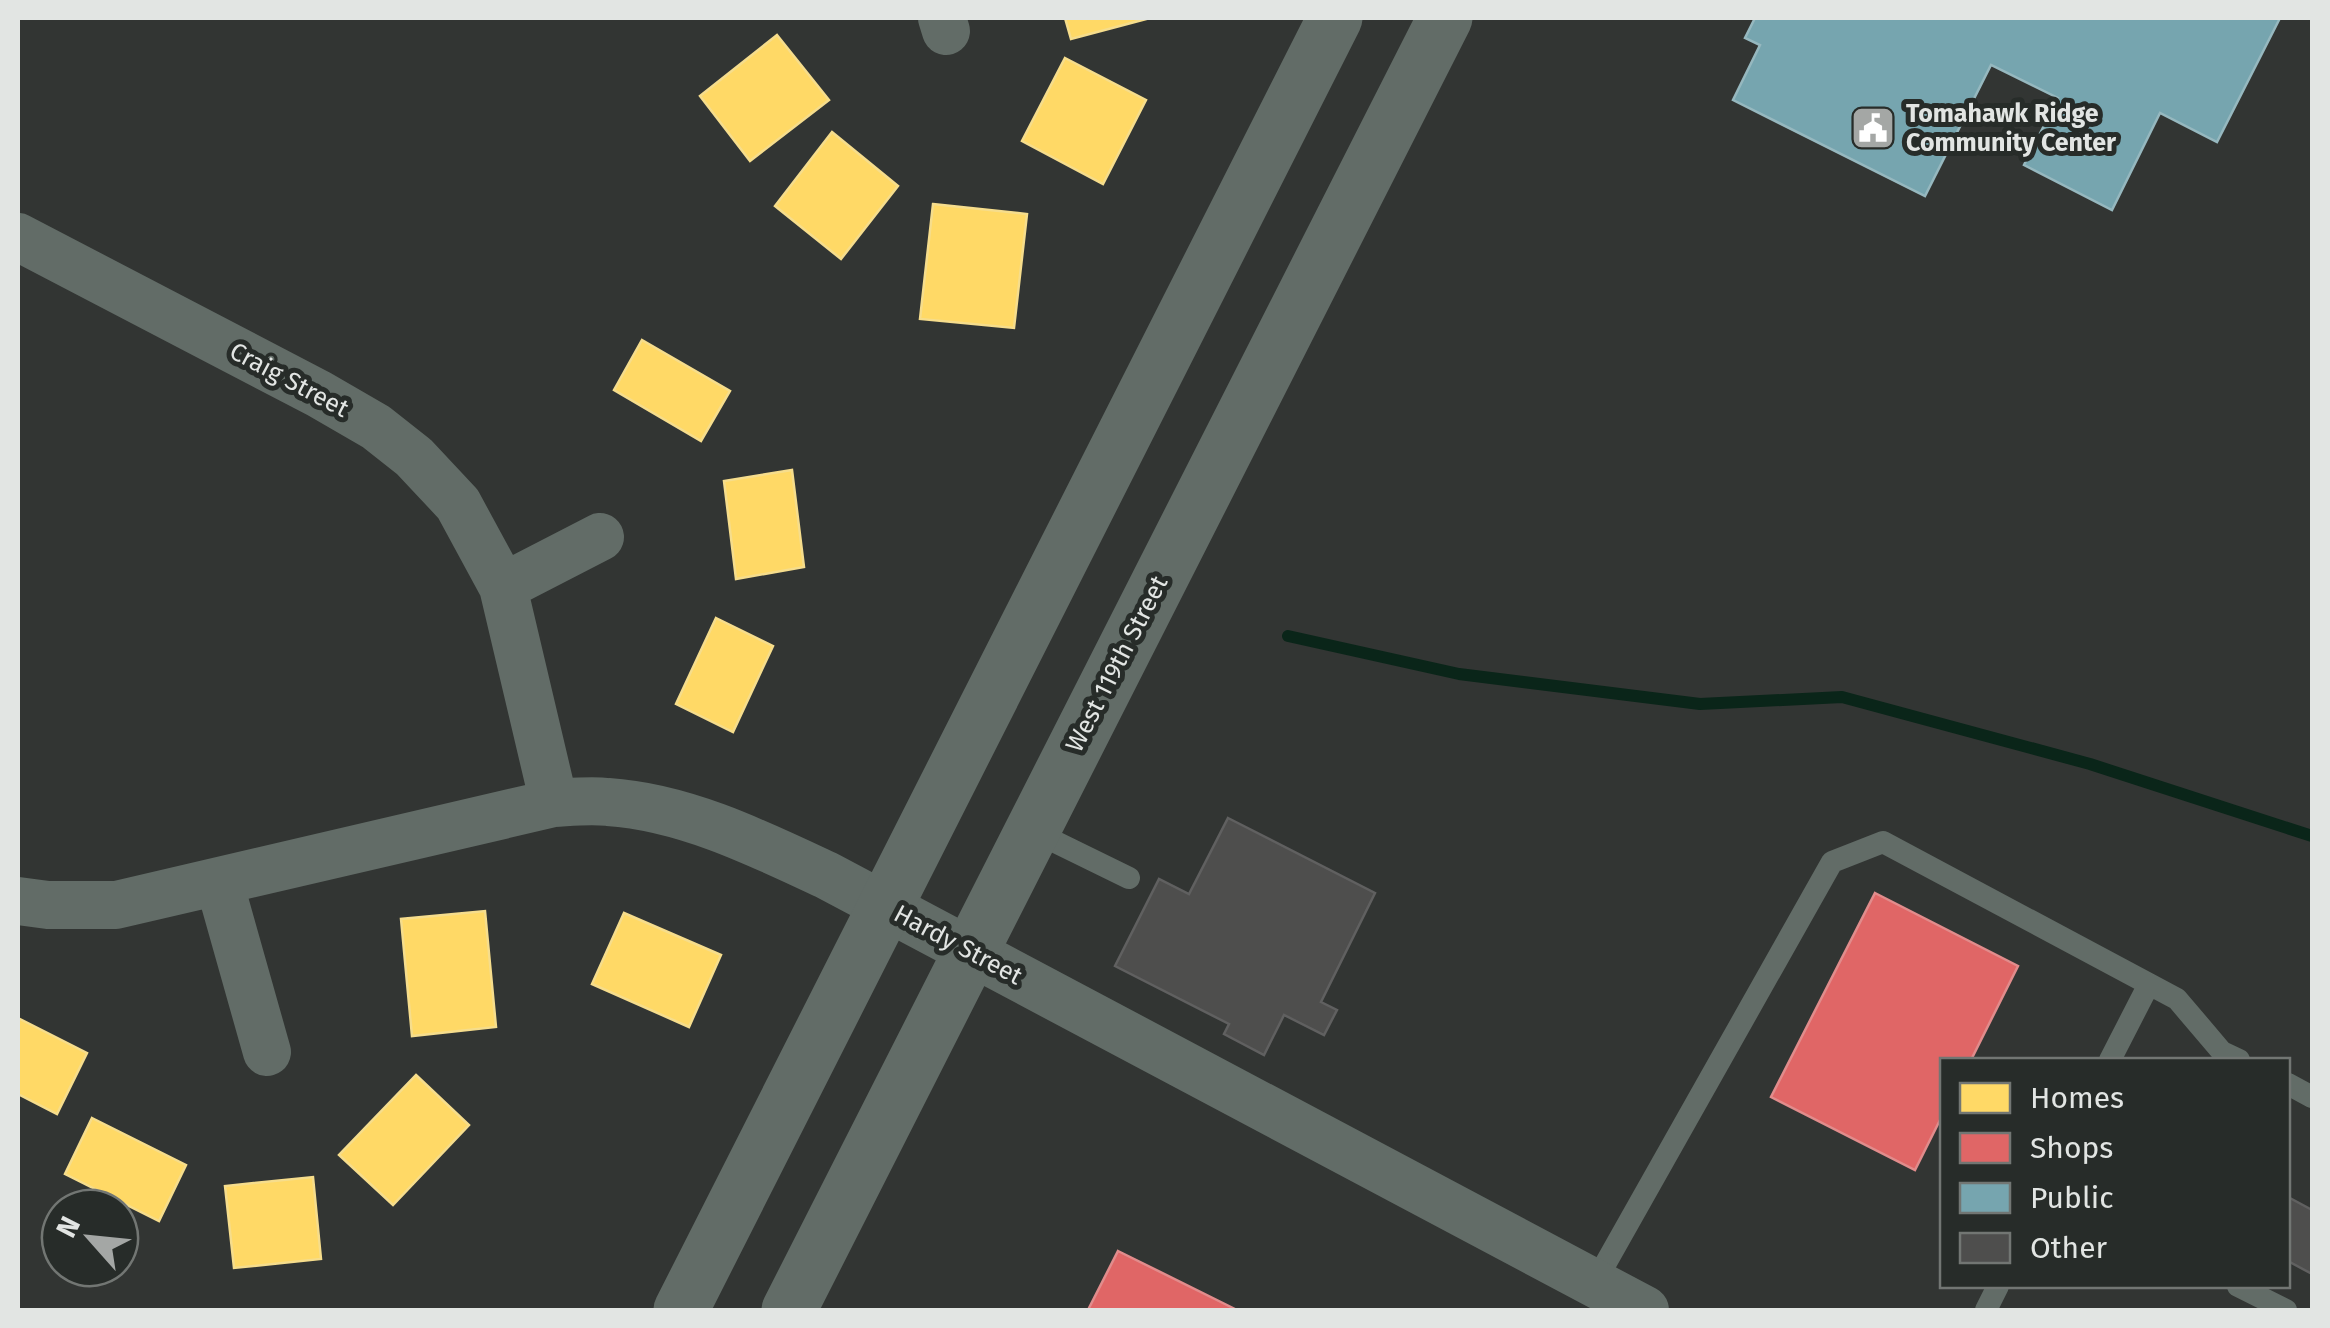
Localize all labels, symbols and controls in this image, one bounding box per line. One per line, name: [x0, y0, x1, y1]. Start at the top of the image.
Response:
place label: Tomahawk Ridge Community Center: [1906, 99, 2117, 158]
public building icon: Tomahawk Ridge Community Center: [1850, 105, 1896, 151]
street label: Craig Street: [224, 336, 355, 424]
street label: West 119th Street: [1060, 570, 1175, 757]
street label: Hardy Street: [889, 899, 1028, 992]
legend: [1940, 1058, 2290, 1288]
text: Homes: [2030, 1080, 2124, 1116]
text: Shops: [2030, 1130, 2113, 1166]
text: Public: [2030, 1180, 2114, 1216]
north arrow: [40, 1188, 140, 1288]
text: N: [49, 1211, 87, 1243]
text: Other: [2030, 1230, 2108, 1266]

